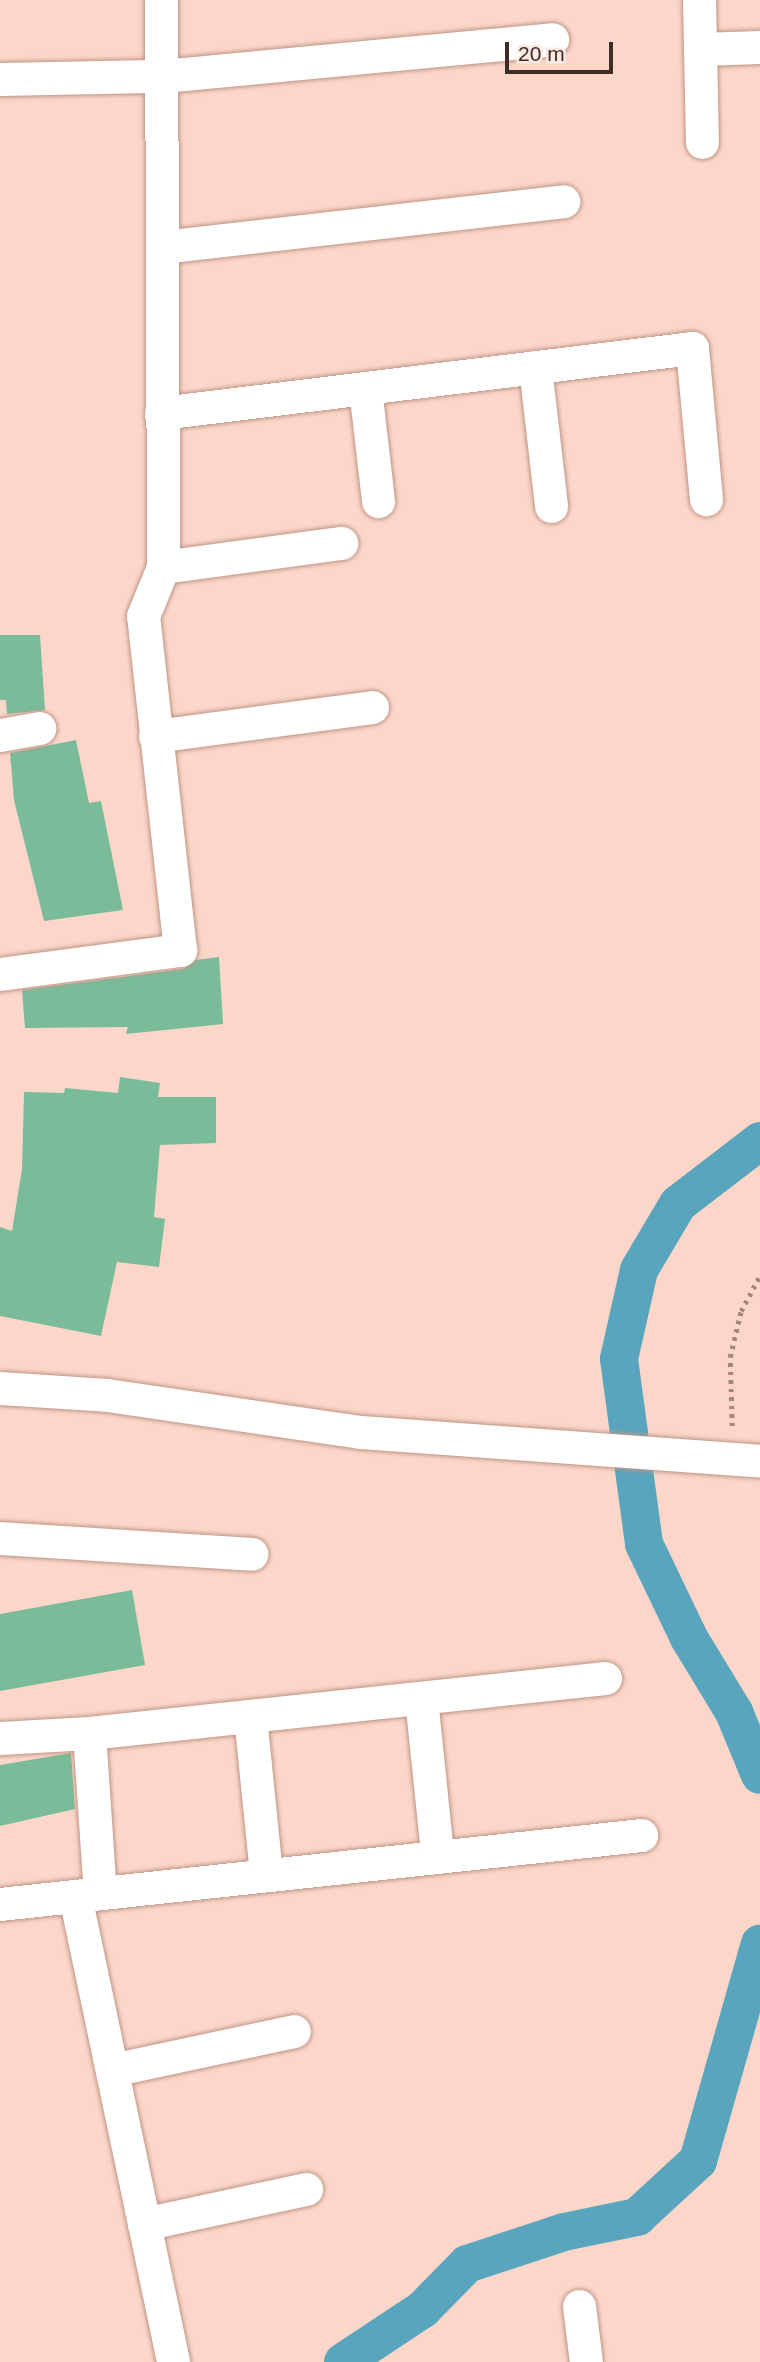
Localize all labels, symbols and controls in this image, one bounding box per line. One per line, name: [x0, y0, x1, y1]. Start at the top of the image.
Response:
scale bar: [508, 28, 616, 72]
text: 20 m: [518, 42, 565, 65]

